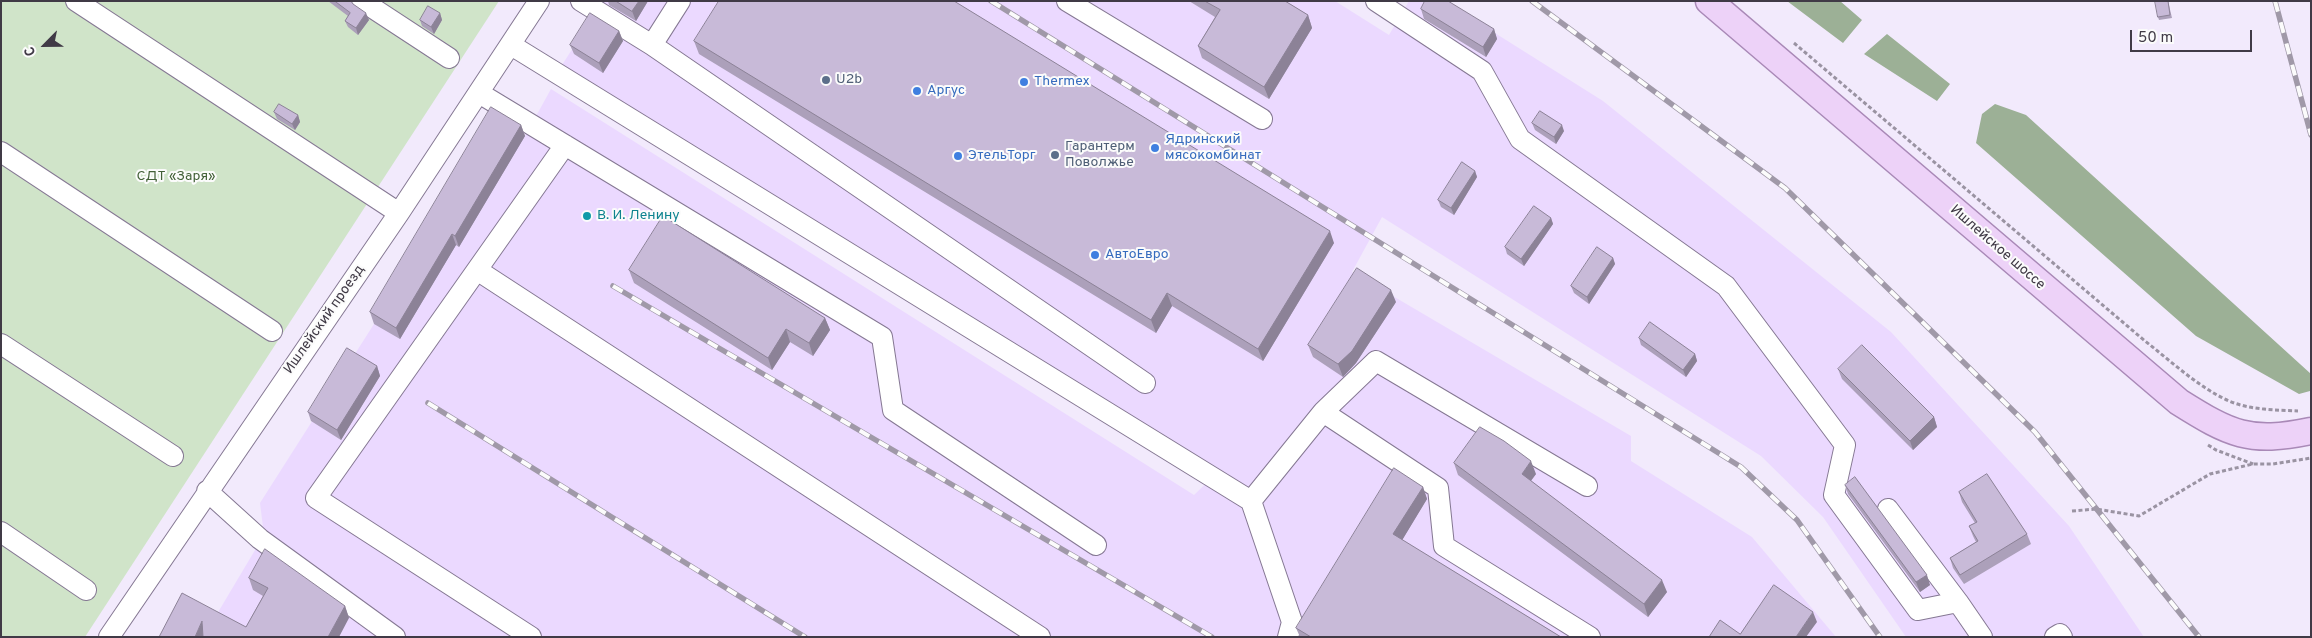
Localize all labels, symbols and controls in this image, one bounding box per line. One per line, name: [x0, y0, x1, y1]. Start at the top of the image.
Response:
north arrow: [20, 20, 70, 70]
scale bar: [2132, 20, 2254, 52]
text: 50 m: [2138, 29, 2173, 48]
text: С: [21, 44, 40, 59]
place label: U2b: [836, 72, 862, 88]
marker: U2b: [820, 74, 832, 86]
place label: Thermex: [1034, 74, 1090, 90]
marker: Thermex: [1018, 76, 1030, 88]
place label: Аргус: [927, 83, 965, 99]
marker: Аргус: [911, 85, 923, 97]
place label: Ядринский мясокомбинат: [1165, 132, 1261, 164]
place label: Гарантерм Поволжье: [1065, 139, 1135, 172]
marker: Ядринский мясокомбинат: [1149, 142, 1161, 154]
place label: ЭтельТорг: [968, 148, 1036, 164]
marker: Гарантерм Поволжье: [1049, 149, 1061, 161]
marker: ЭтельТорг: [952, 150, 964, 162]
park label: СДТ «Заря»: [137, 169, 215, 185]
street label: Ишлейское шоссе: [1946, 202, 2048, 294]
place label: В. И. Ленину: [597, 208, 680, 224]
marker: В. И. Ленину: [581, 210, 593, 222]
place label: АвтоЕвро: [1105, 247, 1169, 263]
marker: АвтоЕвро: [1089, 249, 1101, 261]
street label: Ишлейский проезд: [281, 262, 369, 378]

